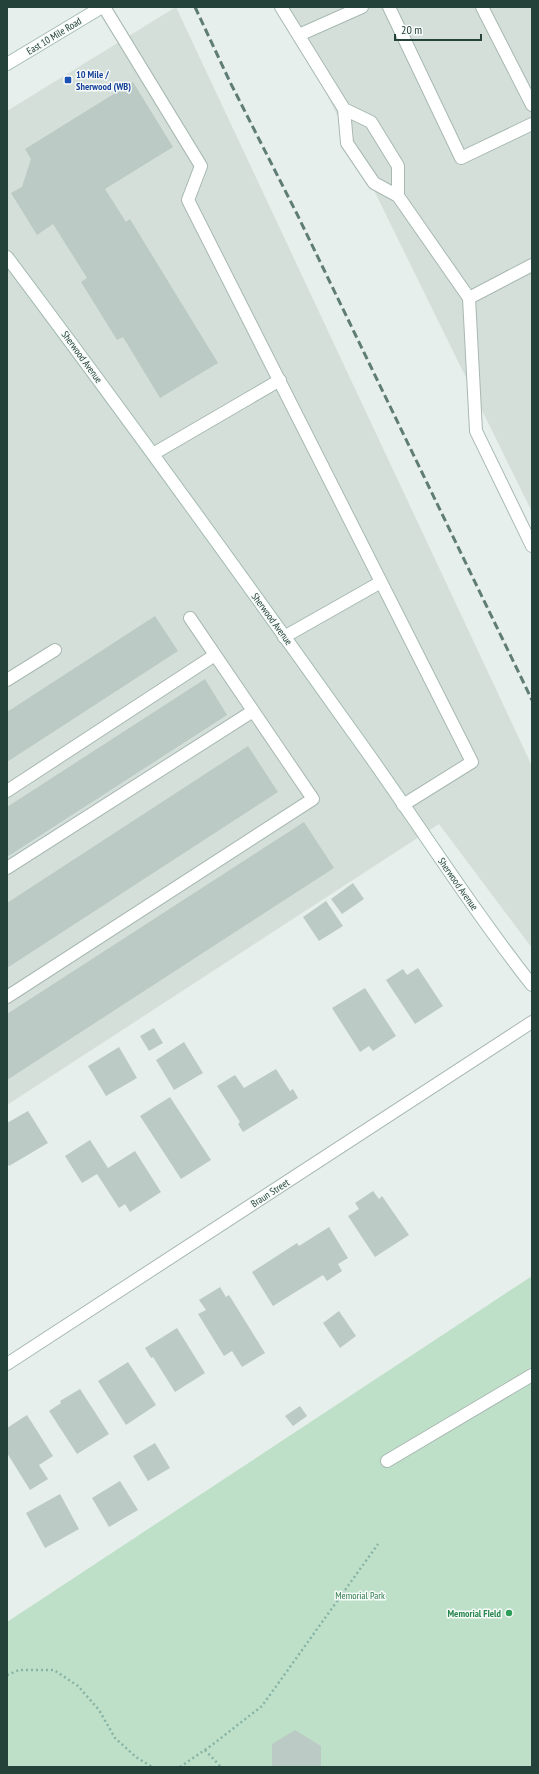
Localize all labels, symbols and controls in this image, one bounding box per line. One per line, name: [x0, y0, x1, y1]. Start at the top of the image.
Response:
street label: East 10 Mile Road: [24, 15, 84, 57]
scale bar: [395, 16, 481, 42]
text: 20 m: [401, 22, 422, 37]
place label: 10 Mile / Sherwood (WB): [76, 68, 131, 93]
marker: 10 Mile / Sherwood (WB): [63, 75, 73, 85]
street label: Sherwood Avenue: [59, 328, 105, 386]
street label: Sherwood Avenue: [249, 590, 295, 648]
street label: Sherwood Avenue: [435, 855, 481, 913]
street label: Braun Street: [248, 1176, 292, 1210]
park label: Memorial Park: [335, 1589, 385, 1602]
place label: Memorial FIeld: [447, 1607, 502, 1620]
marker: Memorial FIeld: [504, 1608, 514, 1618]

